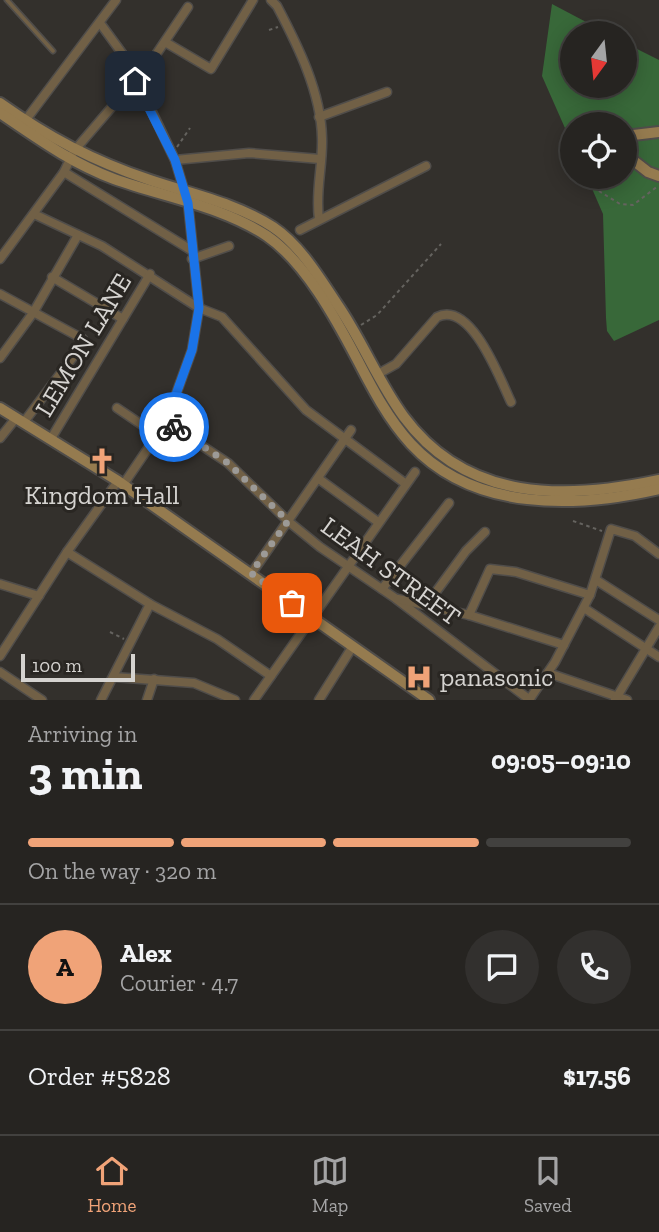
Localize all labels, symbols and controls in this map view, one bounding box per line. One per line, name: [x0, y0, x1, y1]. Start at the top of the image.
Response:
north arrow: [560, 21, 637, 98]
map controls: [560, 21, 637, 189]
pin: [105, 51, 165, 111]
icon: home: [116, 62, 154, 100]
button: locate: [560, 112, 637, 189]
street label: LEMON LANE: [28, 268, 138, 422]
courier: [139, 392, 209, 462]
icon: bike: [155, 408, 193, 446]
church icon: Kingdom Hall: [87, 446, 117, 476]
place label: Kingdom Hall: [25, 479, 179, 511]
street label: LEAH STREET: [315, 510, 467, 632]
pin: [262, 573, 322, 633]
icon: bag: [273, 584, 311, 622]
scale bar: [21, 651, 135, 683]
text: 100 m: [32, 654, 82, 677]
place label: panasonic: [440, 661, 553, 693]
hospital icon: panasonic: [404, 662, 434, 692]
text: Arriving in: [28, 720, 137, 748]
text: 09:05–09:10: [491, 744, 631, 776]
text: 3 min: [28, 746, 142, 801]
text: On the way · 320 m: [28, 857, 216, 885]
button: chat: [465, 930, 539, 1004]
button: phone: [557, 930, 631, 1004]
text: Alex: [120, 937, 172, 969]
text: A: [56, 951, 74, 983]
text: Courier · 4.7: [120, 969, 238, 997]
text: Order #5828: [28, 1060, 171, 1092]
text: $17.56: [563, 1060, 631, 1092]
tab: Home: [87, 1152, 136, 1217]
tab: Map: [311, 1152, 349, 1217]
tab: Saved: [524, 1152, 572, 1217]

